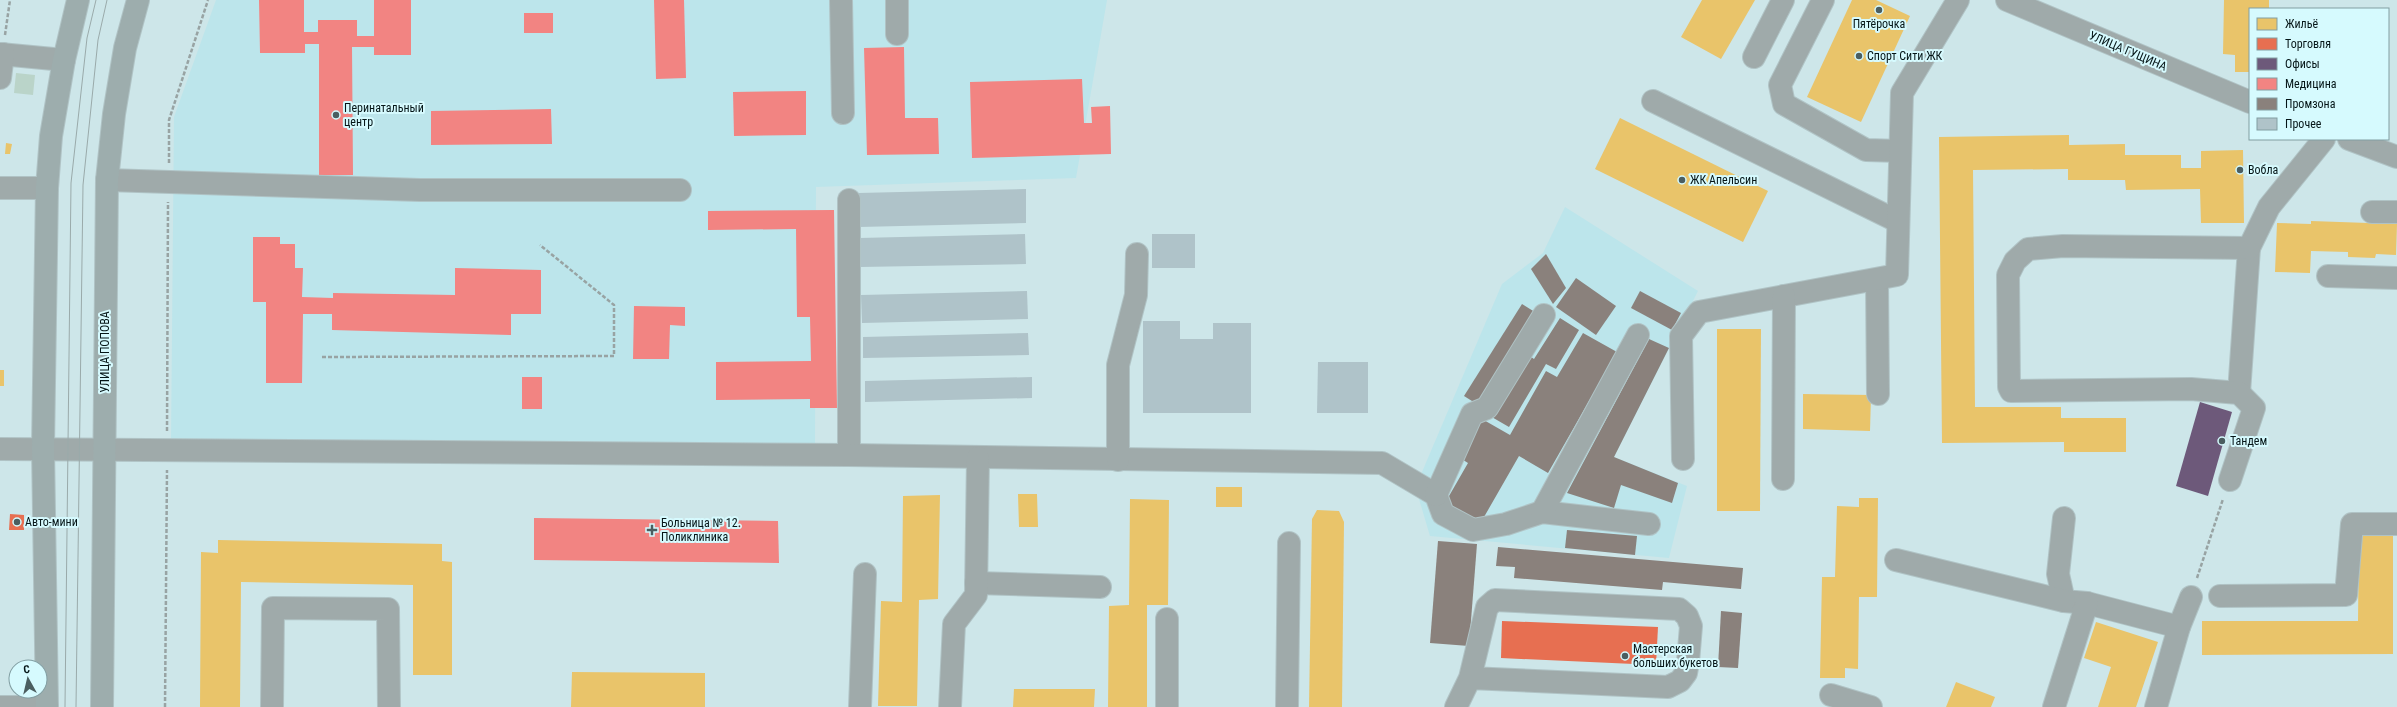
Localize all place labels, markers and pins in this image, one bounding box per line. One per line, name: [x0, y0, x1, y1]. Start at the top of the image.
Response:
marker: Пятёрочка: [1874, 5, 1884, 15]
place label: Пятёрочка: [1853, 17, 1906, 31]
place label: Спорт Сити ЖК: [1867, 49, 1943, 63]
marker: Спорт Сити ЖК: [1854, 51, 1864, 61]
place label: Перинатальный центр: [344, 101, 424, 129]
marker: Перинатальный центр: [331, 110, 341, 120]
place label: Вобла: [2248, 163, 2279, 177]
marker: Вобла: [2235, 165, 2245, 175]
place label: ЖК Апельсин: [1690, 173, 1757, 187]
marker: ЖК Апельсин: [1677, 175, 1687, 185]
place label: Тандем: [2230, 434, 2267, 448]
marker: Тандем: [2217, 436, 2227, 446]
place label: Авто-мини: [25, 515, 78, 529]
place label: Больница № 12. Поликлиника: [661, 516, 741, 544]
marker: Авто-мини: [12, 517, 22, 527]
marker: Больница № 12. Поликлиника: [646, 524, 658, 536]
place label: Мастерская больших букетов: [1633, 642, 1718, 670]
marker: Мастерская больших букетов: [1620, 651, 1630, 661]

